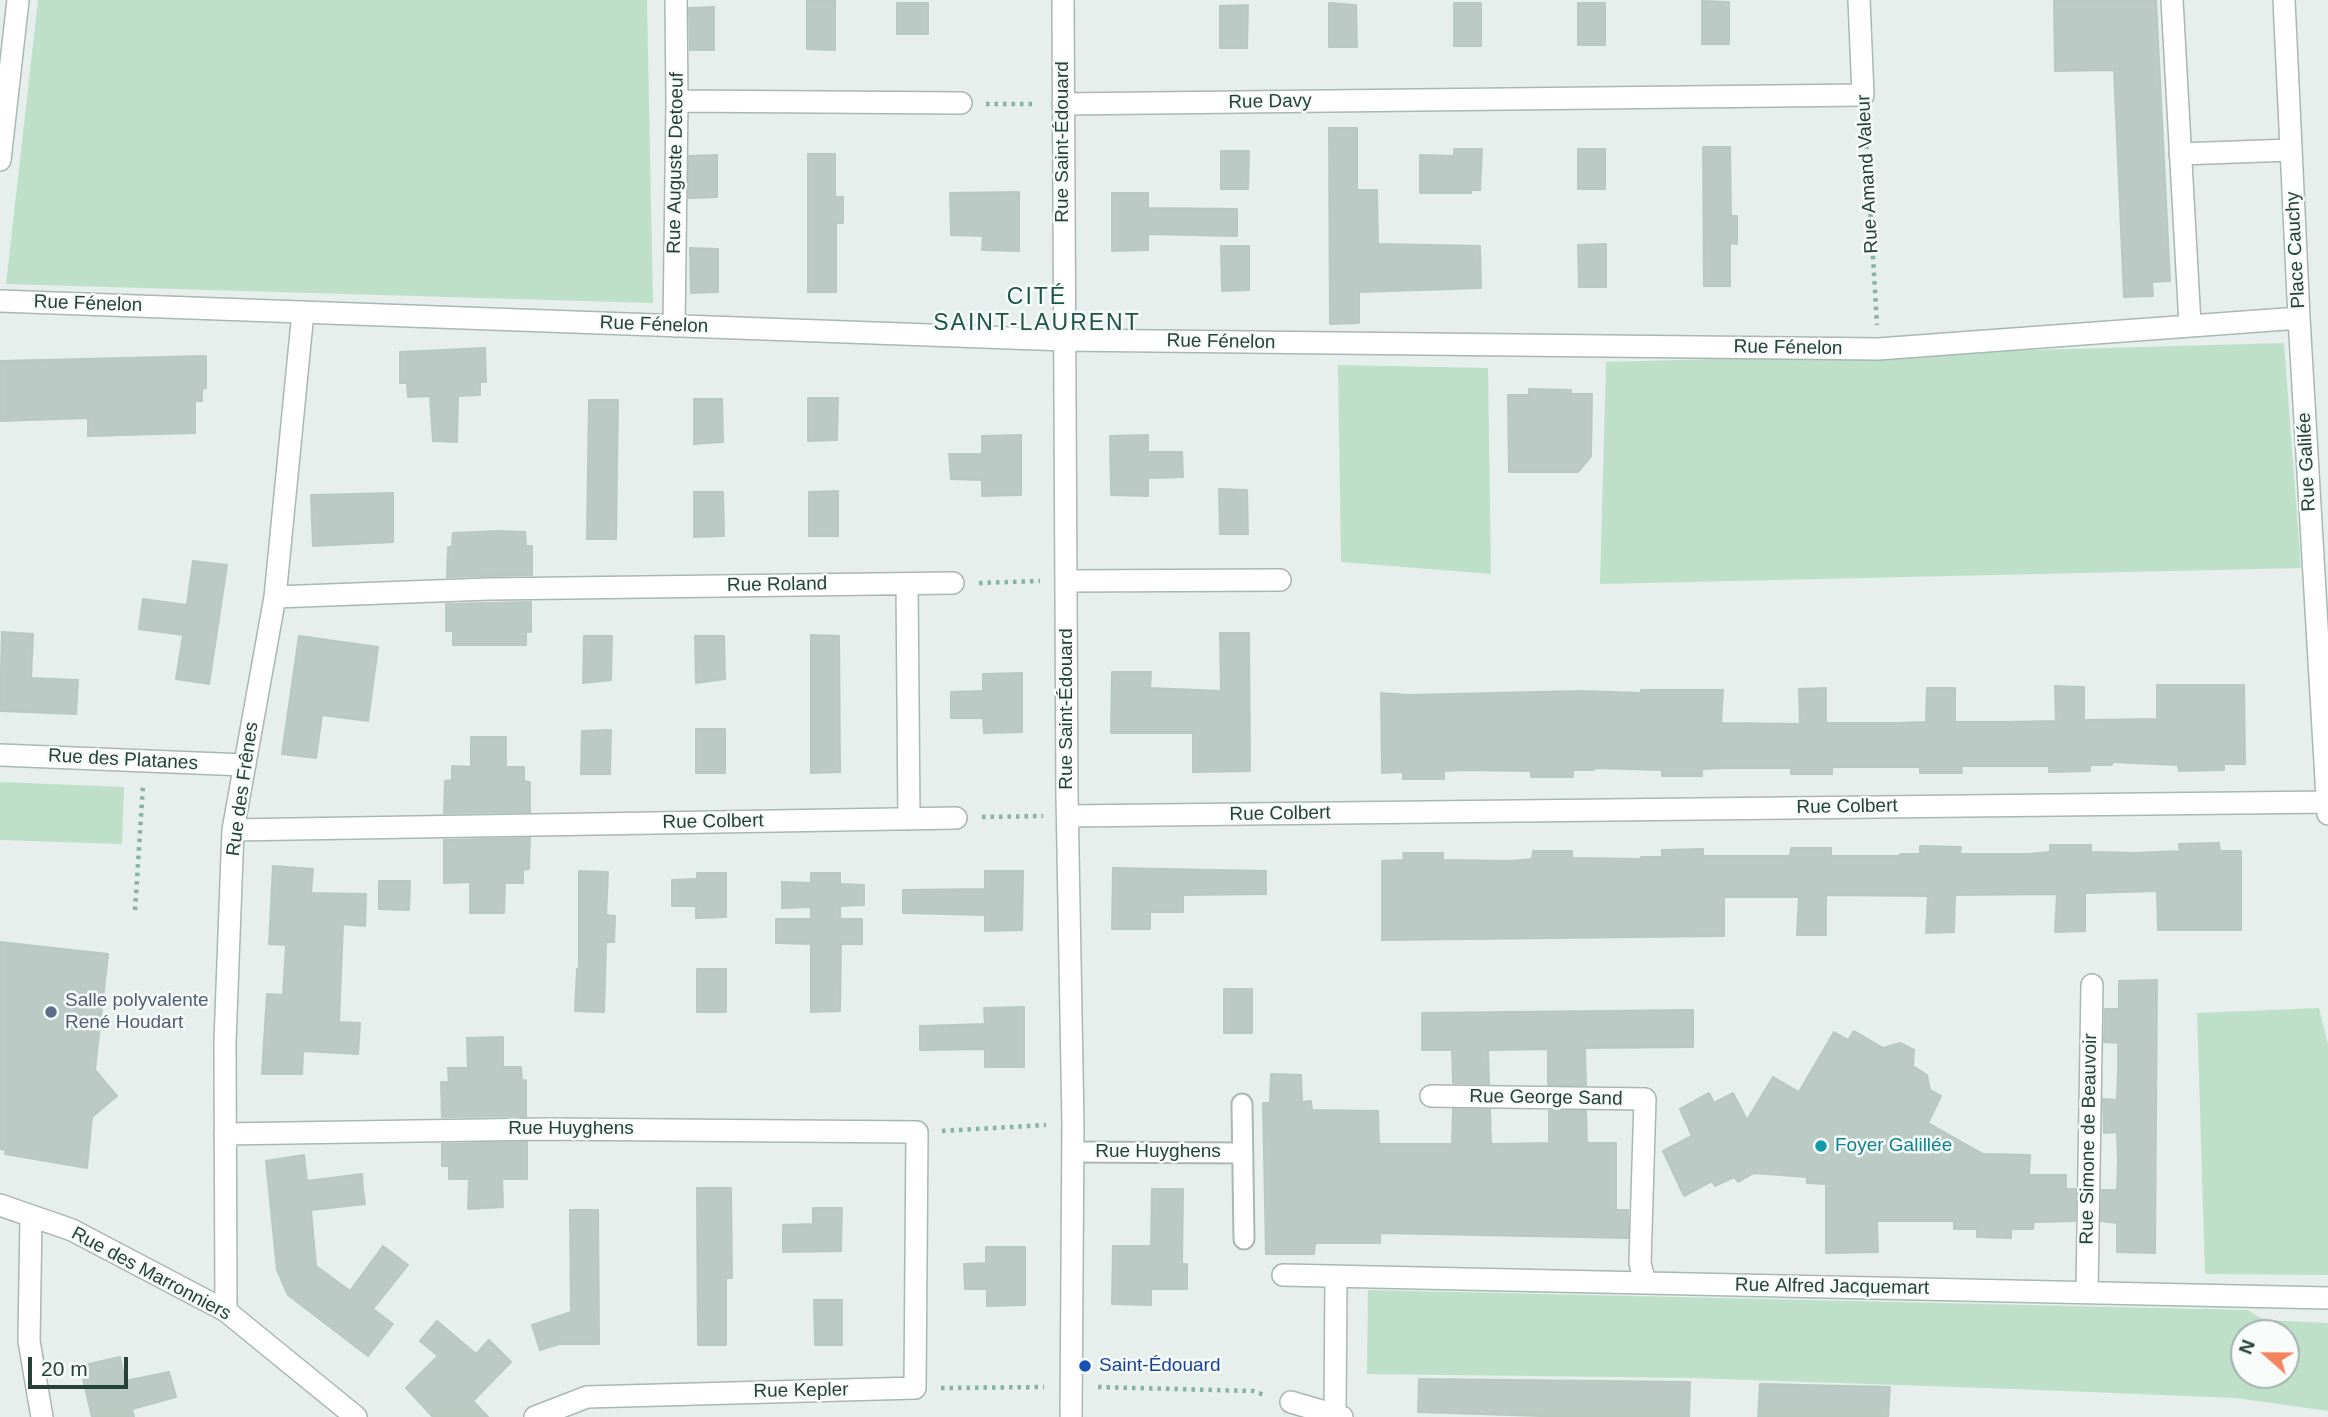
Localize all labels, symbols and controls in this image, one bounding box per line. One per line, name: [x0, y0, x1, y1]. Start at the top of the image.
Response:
street label: Rue Saint-Édouard: [1052, 61, 1074, 223]
street label: Rue Auguste Detoeuf: [663, 72, 689, 254]
street label: Rue Davy: [1228, 90, 1312, 114]
street label: Rue Amand Valeur: [1852, 94, 1884, 254]
street label: Place Cauchy: [2282, 191, 2310, 309]
district label: CITÉ SAINT-LAURENT: [935, 284, 1139, 338]
street label: Rue Fénelon: [33, 291, 143, 317]
street label: Rue Fénelon: [599, 312, 709, 338]
street label: Rue Fénelon: [1166, 330, 1276, 354]
street label: Rue Fénelon: [1733, 336, 1843, 360]
street label: Rue Galilée: [2293, 412, 2321, 512]
street label: Rue Roland: [727, 573, 827, 597]
street label: Rue Saint-Édouard: [1056, 628, 1078, 790]
street label: Rue des Frênes: [222, 720, 264, 858]
street label: Rue des Platanes: [48, 745, 198, 775]
street label: Rue Colbert: [1796, 795, 1898, 819]
street label: Rue Colbert: [1229, 802, 1331, 826]
street label: Rue Colbert: [662, 810, 764, 834]
place label: Salle polyvalente René Houdart: [65, 990, 209, 1034]
marker: Salle polyvalente René Houdart: [43, 1004, 59, 1020]
street label: Rue Simone de Beauvoir: [2076, 1033, 2102, 1245]
street label: Rue George Sand: [1469, 1085, 1623, 1111]
street label: Rue Huyghens: [508, 1118, 634, 1140]
place label: Foyer Galillée: [1835, 1135, 1952, 1157]
marker: Foyer Galillée: [1813, 1138, 1829, 1154]
street label: Rue Huyghens: [1095, 1141, 1221, 1163]
street label: Rue des Marronniers: [67, 1222, 235, 1326]
street label: Rue Alfred Jacquemart: [1735, 1274, 1929, 1300]
north arrow: [2230, 1319, 2300, 1389]
text: N: [2235, 1337, 2259, 1357]
scale bar: [32, 1344, 131, 1388]
place label: Saint-Édouard: [1099, 1355, 1220, 1377]
text: 20 m: [41, 1357, 88, 1380]
marker: Saint-Édouard: [1077, 1358, 1093, 1374]
street label: Rue Kepler: [753, 1379, 849, 1403]

